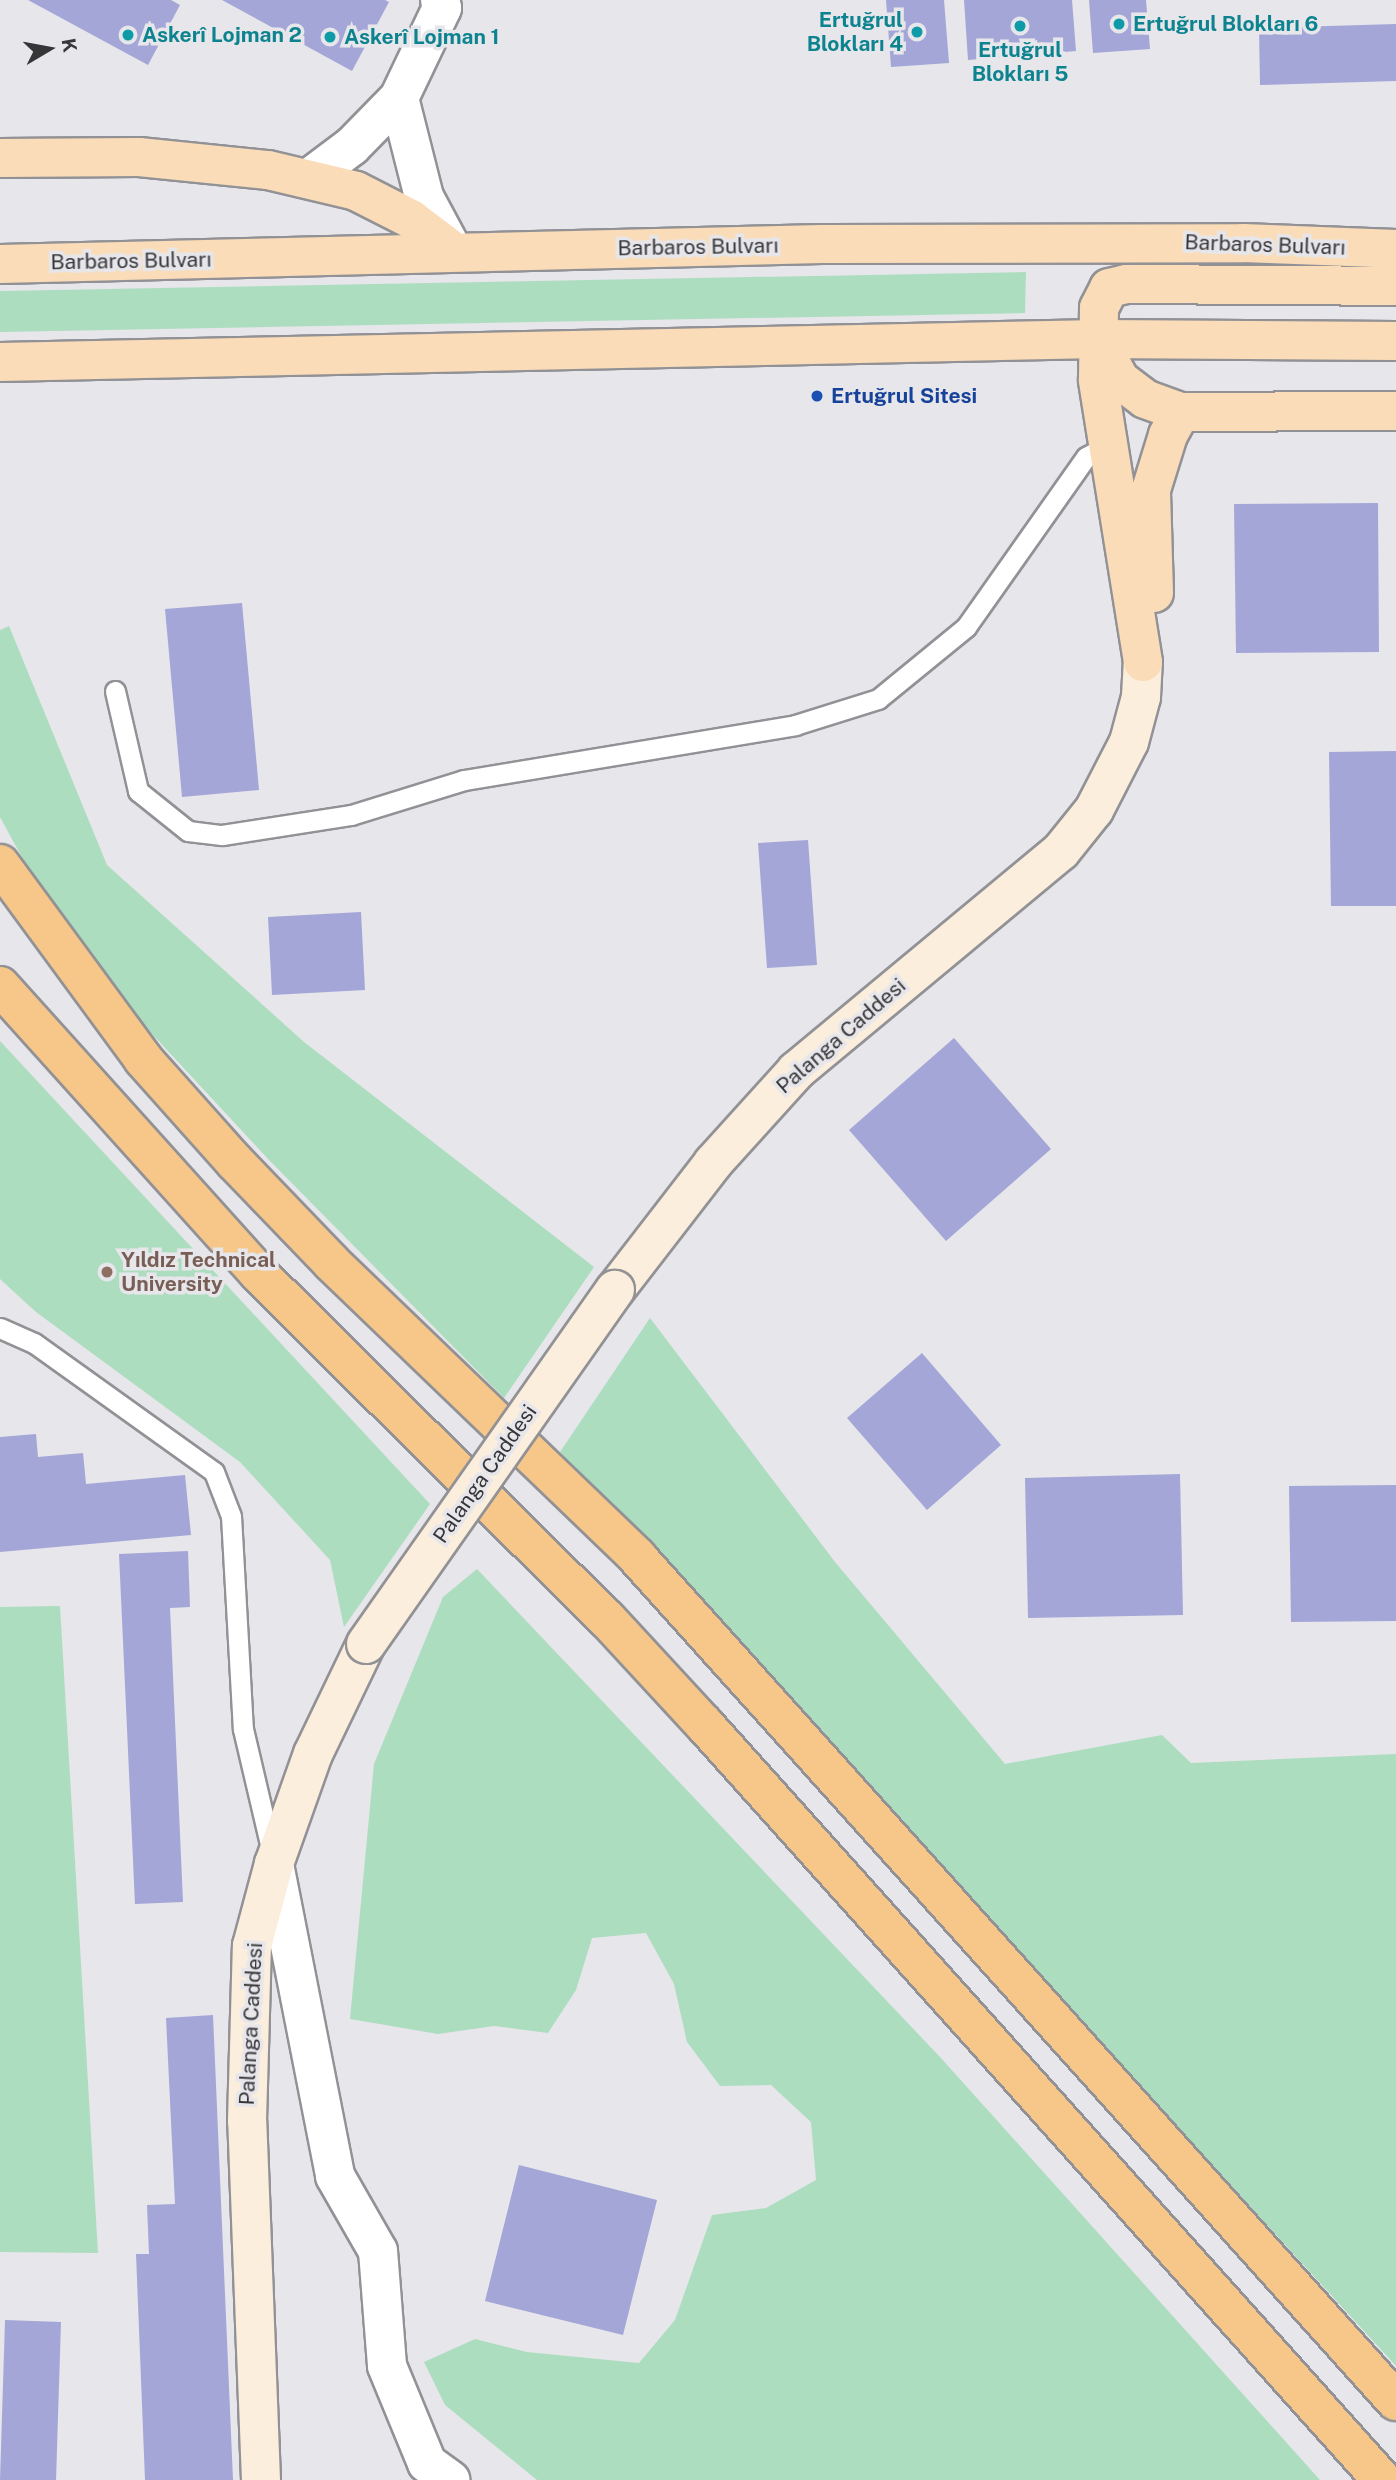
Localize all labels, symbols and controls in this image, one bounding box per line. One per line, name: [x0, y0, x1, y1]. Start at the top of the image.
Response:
place label: Ertuğrul Blokları 4: [807, 7, 903, 57]
place label: Ertuğrul Blokları 6: [1133, 11, 1318, 37]
north arrow: [14, 14, 84, 84]
marker: Ertuğrul Blokları 6: [1111, 16, 1127, 32]
marker: Ertuğrul Blokları 5: [1012, 18, 1028, 34]
place label: Askerî Lojman 2: [142, 22, 302, 48]
place label: Askerî Lojman 1: [344, 24, 500, 50]
marker: Ertuğrul Blokları 4: [909, 24, 925, 40]
marker: Askerî Lojman 2: [120, 27, 136, 43]
marker: Askerî Lojman 1: [322, 29, 338, 45]
text: K: [58, 37, 82, 54]
place label: Ertuğrul Blokları 5: [972, 37, 1068, 87]
street label: Barbaros Bulvarı: [1184, 230, 1346, 260]
street label: Barbaros Bulvarı: [617, 233, 779, 261]
street label: Barbaros Bulvarı: [50, 247, 212, 275]
place label: Ertuğrul Sitesi: [831, 383, 977, 409]
marker: Ertuğrul Sitesi: [809, 388, 825, 404]
street label: Palanga Caddesi: [771, 973, 911, 1099]
place label: Yıldız Technical University: [121, 1247, 276, 1297]
marker: Yıldız Technical University: [99, 1264, 115, 1280]
street label: Palanga Caddesi: [428, 1400, 542, 1548]
street label: Palanga Caddesi: [234, 1942, 268, 2106]

